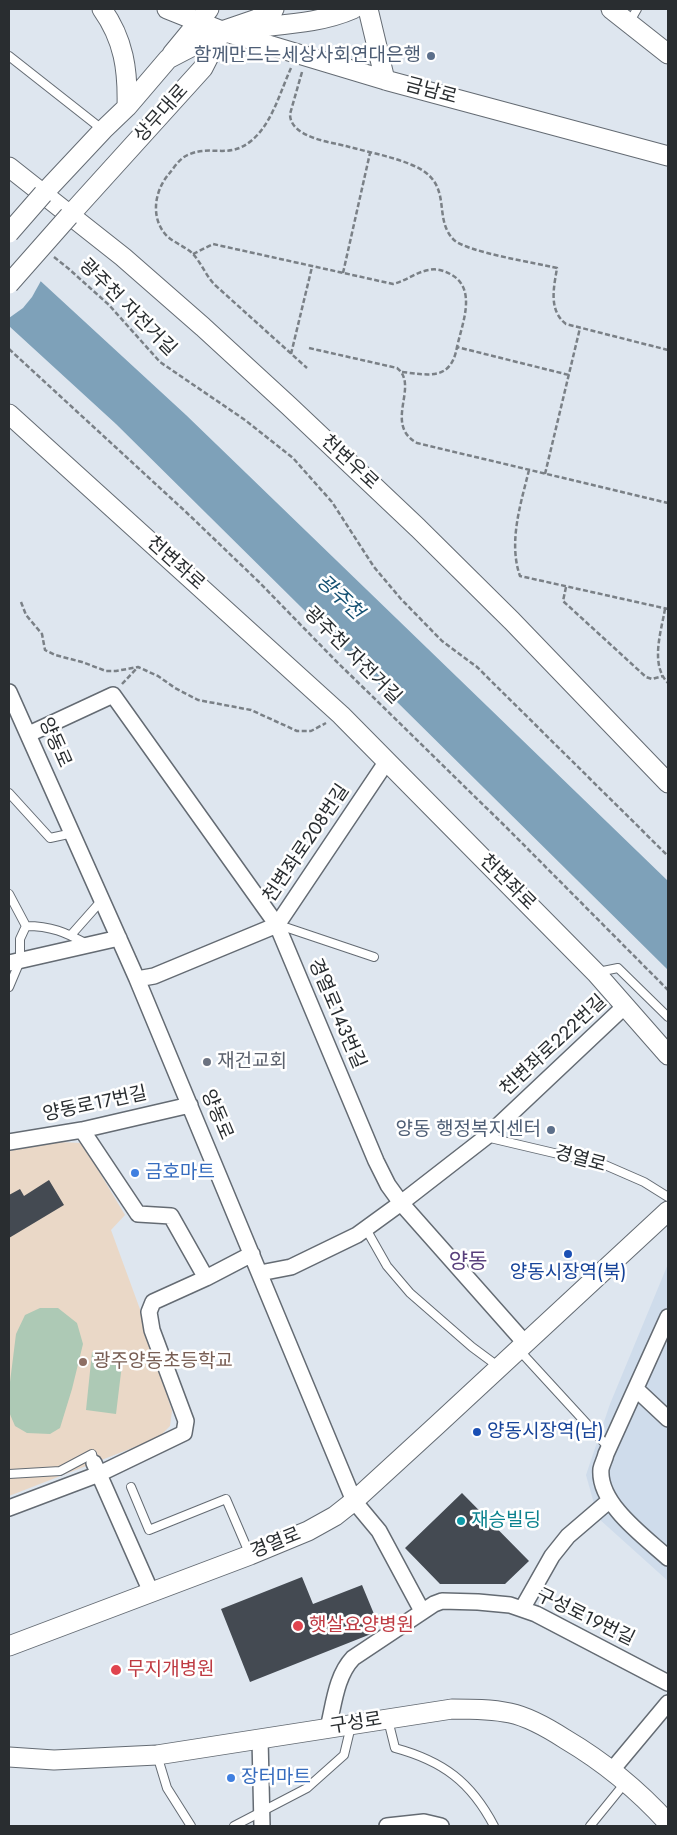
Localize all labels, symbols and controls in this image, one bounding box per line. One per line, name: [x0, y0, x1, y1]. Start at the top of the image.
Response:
place label: 함께만드는세상사회연대은행: [194, 45, 421, 67]
marker: 함께만드는세상사회연대은행: [425, 50, 437, 62]
street label: 금남로: [403, 74, 459, 110]
street label: 상무대로: [130, 80, 194, 148]
street label: 광주천 자전거길: [74, 255, 180, 361]
street label: 천변우로: [316, 431, 382, 495]
street label: 천변좌로: [141, 532, 209, 596]
water label: 광주천: [311, 570, 367, 626]
street label: 광주천 자전거길: [299, 603, 405, 709]
street label: 양동로: [33, 714, 75, 772]
street label: 천변좌로208번길: [259, 781, 355, 907]
street label: 천변좌로: [474, 850, 540, 916]
street label: 경열로143번길: [303, 956, 369, 1072]
street label: 천변좌로222번길: [496, 991, 612, 1101]
place label: 재건교회: [217, 1051, 287, 1073]
marker: 재건교회: [201, 1056, 213, 1068]
street label: 양동로17번길: [41, 1083, 149, 1127]
street label: 양동로: [195, 1086, 237, 1144]
place label: 양동 행정복지센터: [395, 1119, 541, 1141]
marker: 양동 행정복지센터: [545, 1124, 557, 1136]
street label: 경열로: [552, 1142, 608, 1178]
place label: 금호마트: [145, 1162, 215, 1184]
marker: 금호마트: [129, 1167, 141, 1179]
marker: 양동시장역(북): [562, 1248, 574, 1260]
district label: 양동: [449, 1250, 487, 1276]
place label: 양동시장역(북): [510, 1262, 626, 1284]
place label: 광주양동초등학교: [93, 1351, 233, 1373]
marker: 광주양동초등학교: [77, 1356, 89, 1368]
place label: 양동시장역(남): [487, 1421, 604, 1443]
marker: 양동시장역(남): [471, 1426, 483, 1438]
place label: 재승빌딩: [471, 1510, 541, 1532]
marker: 재승빌딩: [455, 1515, 467, 1527]
street label: 경열로: [247, 1524, 305, 1564]
street label: 구성로19번길: [532, 1584, 638, 1652]
place label: 햇살요양병원: [309, 1615, 414, 1637]
marker: 햇살요양병원: [291, 1619, 305, 1633]
place label: 무지개병원: [127, 1659, 214, 1681]
marker: 무지개병원: [109, 1663, 123, 1677]
street label: 구성로: [328, 1709, 384, 1739]
place label: 장터마트: [241, 1767, 311, 1789]
marker: 장터마트: [225, 1772, 237, 1784]

